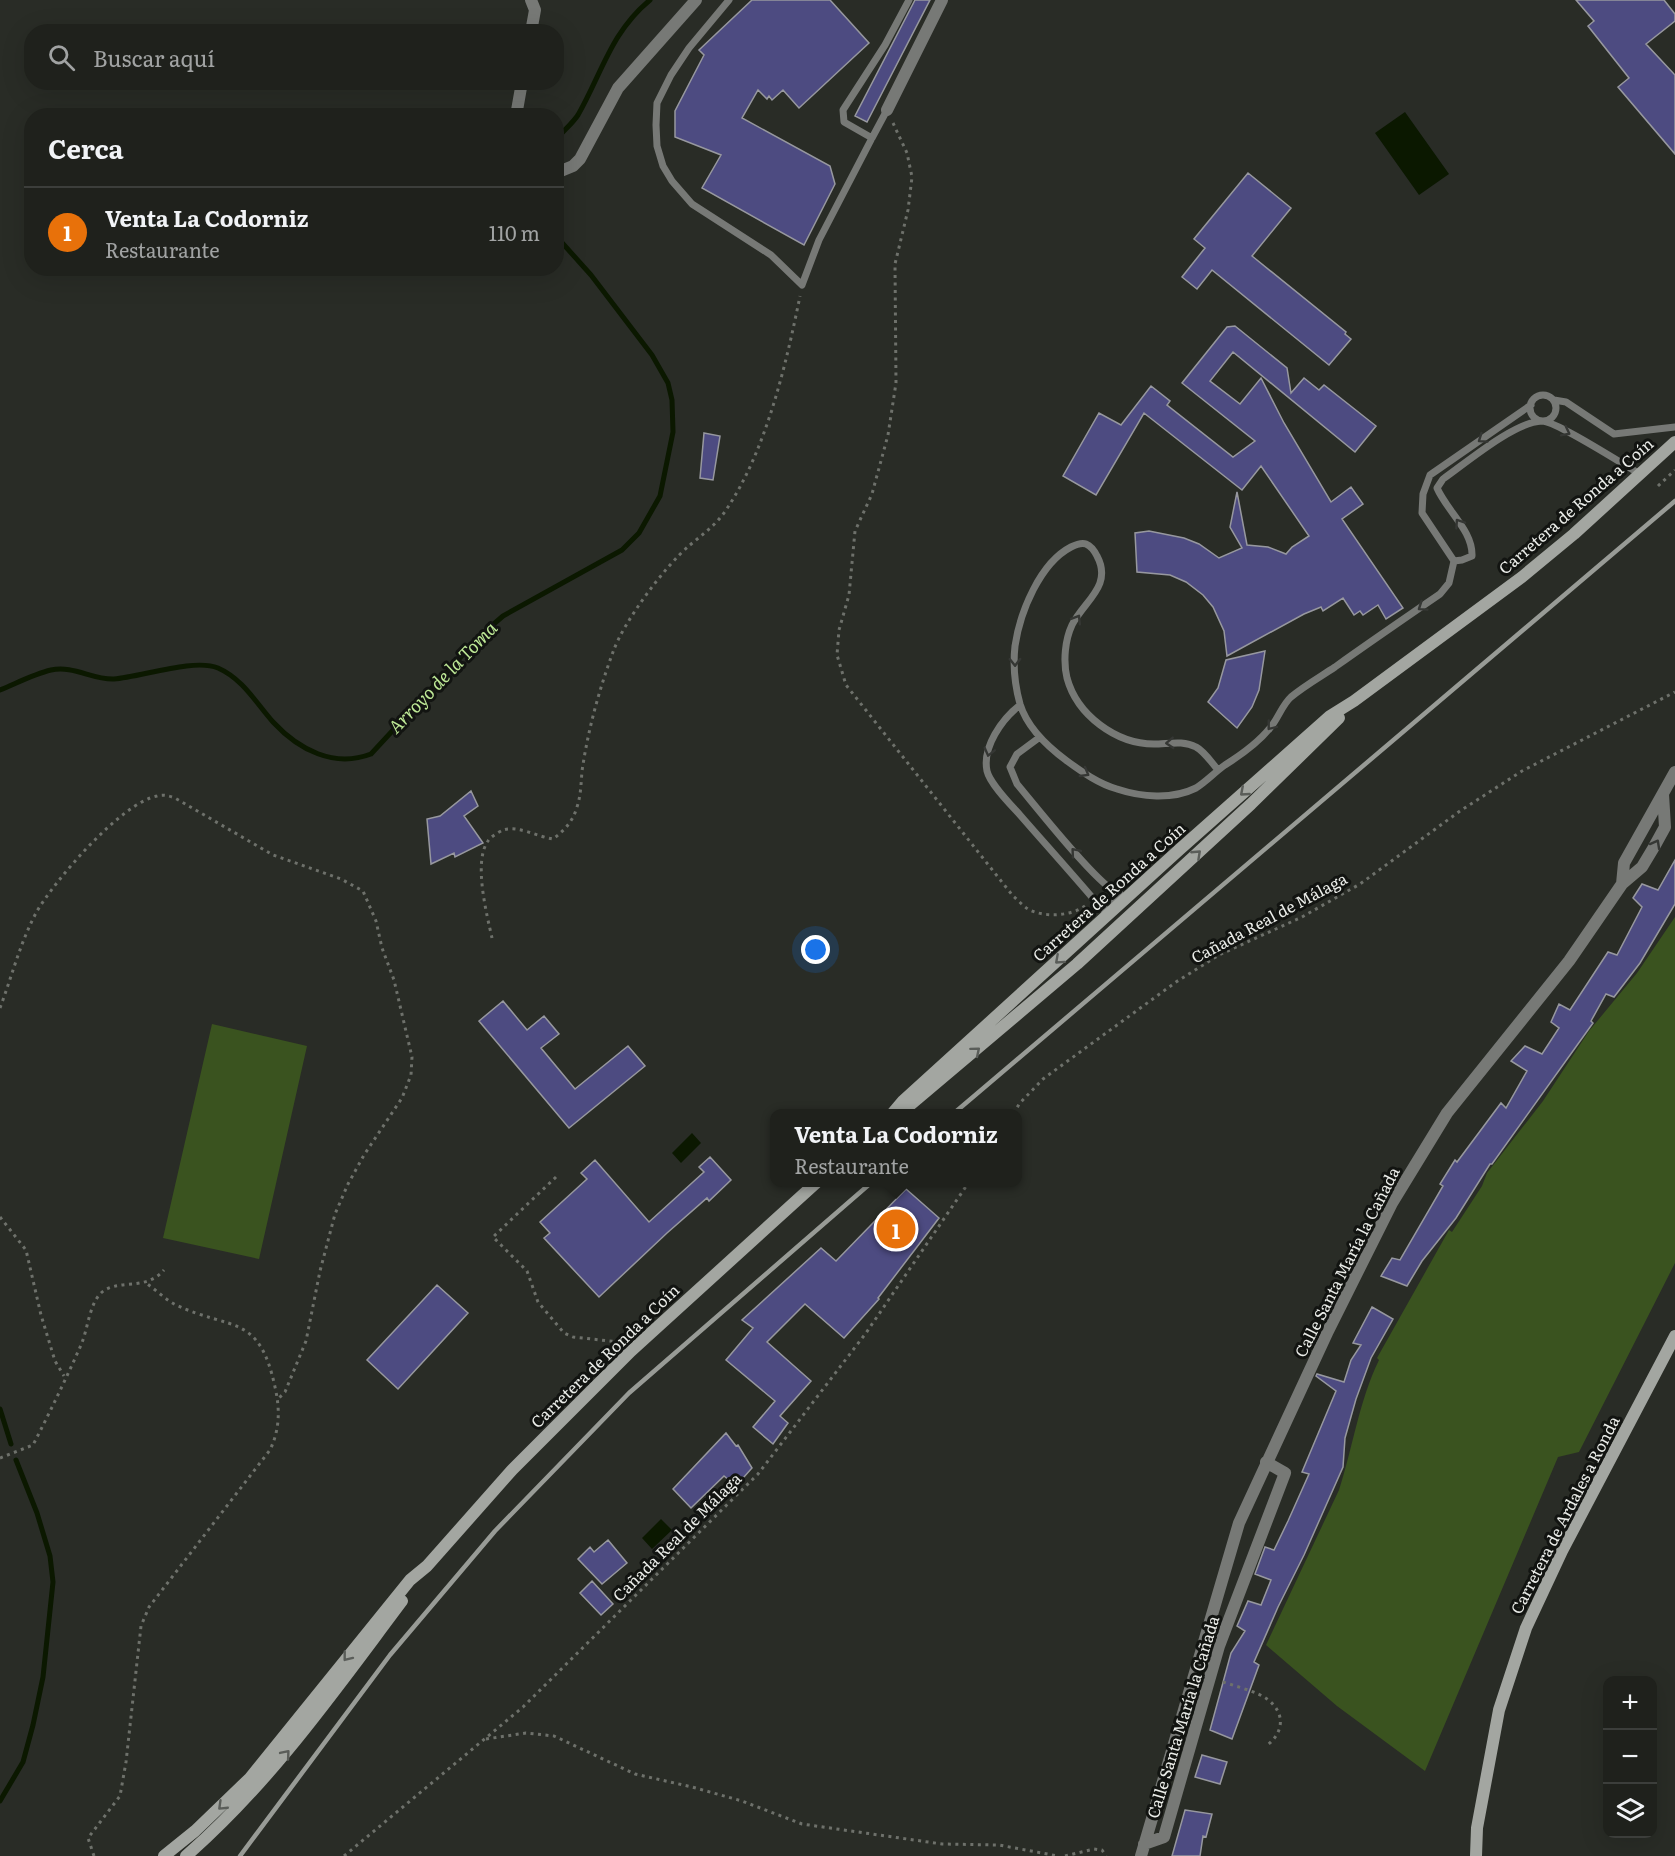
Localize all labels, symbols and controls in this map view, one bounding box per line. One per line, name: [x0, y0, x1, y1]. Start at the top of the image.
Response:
search box: [24, 24, 564, 90]
icon: search: [45, 41, 78, 74]
text: Buscar aquí: [93, 41, 215, 74]
text: Cerca: [48, 128, 124, 167]
text: Venta La Codorniz: [105, 201, 308, 234]
text: 1: [63, 217, 72, 247]
text: 110 m: [489, 217, 540, 247]
text: Restaurante: [105, 234, 220, 264]
one-way arrow: [1560, 424, 1571, 436]
street label: Carretera de Ronda a Coín: [1493, 431, 1658, 579]
one-way arrow: [1478, 432, 1489, 443]
one-way arrow: [1455, 519, 1466, 530]
one-way arrow: [1418, 599, 1428, 611]
water label: Arroyo de la Toma: [381, 614, 503, 739]
one-way arrow: [1070, 615, 1082, 625]
one-way arrow: [1009, 657, 1021, 666]
one-way arrow: [1267, 719, 1278, 730]
one-way arrow: [1166, 737, 1175, 750]
one-way arrow: [984, 747, 997, 757]
one-way arrow: [1079, 766, 1089, 777]
one-way arrow: [1241, 785, 1251, 796]
street label: Carretera de Ronda a Coín: [1027, 816, 1190, 967]
one-way arrow: [1649, 840, 1660, 850]
one-way arrow: [1072, 848, 1083, 859]
one-way arrow: [1190, 850, 1201, 861]
street label: Cañada Real de Málaga: [1186, 866, 1351, 968]
your location: [801, 935, 830, 964]
one-way arrow: [1055, 953, 1066, 964]
one-way arrow: [969, 1047, 980, 1058]
popup: [770, 1109, 1022, 1187]
text: Venta La Codorniz: [794, 1117, 998, 1150]
text: Restaurante: [794, 1150, 909, 1180]
street label: Calle Santa María la Cañada: [1288, 1162, 1405, 1361]
pin: 1: [876, 1206, 916, 1252]
street label: Carretera de Ronda a Coín: [525, 1277, 684, 1433]
street label: Carretera de Ardales a Ronda: [1504, 1411, 1625, 1618]
street label: Cañada Real de Málaga: [606, 1466, 746, 1606]
street label: Calle Santa María la Cañada: [1140, 1612, 1224, 1821]
one-way arrow: [343, 1650, 354, 1661]
map controls: [1603, 1676, 1657, 1838]
button: +: [1603, 1676, 1657, 1730]
button: −: [1603, 1730, 1657, 1784]
one-way arrow: [278, 1750, 289, 1761]
button: layers: [1603, 1784, 1657, 1838]
one-way arrow: [218, 1799, 229, 1810]

